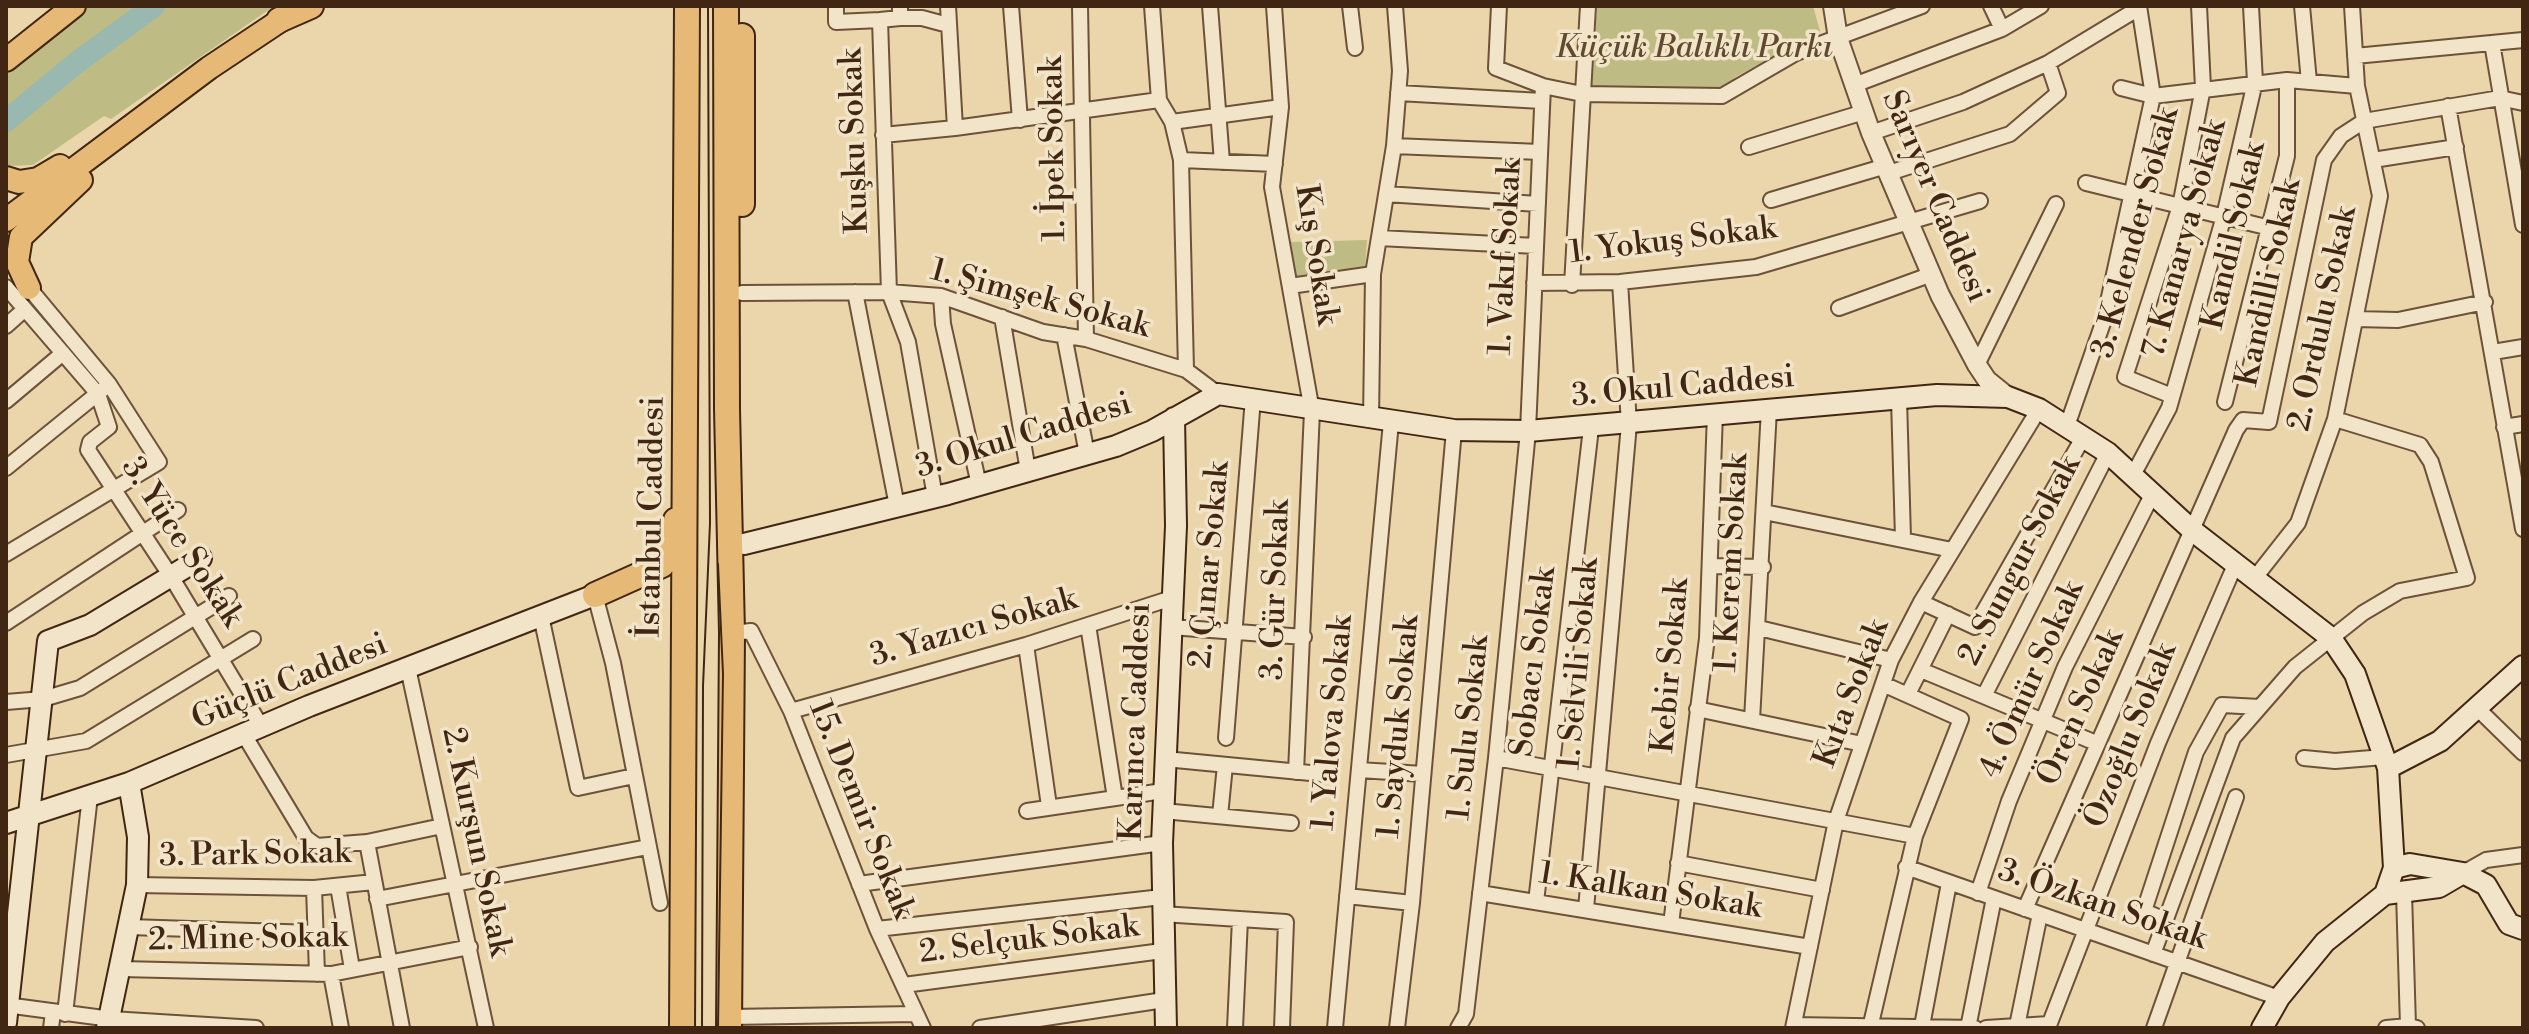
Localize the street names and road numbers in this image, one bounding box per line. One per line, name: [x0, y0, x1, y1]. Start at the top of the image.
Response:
street label: Kuşku Sokak: [834, 48, 878, 234]
street label: 1. İpek Sokak: [1034, 56, 1076, 242]
street label: Sarıyer Caddesi: [1872, 86, 1996, 308]
street label: 3. Kelender Sokak: [2085, 104, 2189, 362]
street label: 7. Kanarya Sokak: [2136, 116, 2236, 362]
street label: Kandil Sokak: [2195, 138, 2275, 334]
street label: 1. Vakıf Sokak: [1483, 158, 1531, 356]
street label: Kandilli Sokak: [2229, 175, 2311, 391]
street label: Kış Sokak: [1285, 182, 1345, 328]
street label: 2. Ordulu Sokak: [2281, 203, 2367, 435]
street label: 1. Yokuş Sokak: [1567, 210, 1779, 274]
street label: 1. Şimşek Sokak: [926, 252, 1154, 348]
street label: 3. Okul Caddesi: [1570, 359, 1796, 417]
street label: 3. Okul Caddesi: [911, 386, 1137, 488]
street label: İstanbul Caddesi: [632, 396, 674, 638]
street label: 2. Sungur Sokak: [1952, 450, 2090, 672]
street label: 3. Yüce Sokak: [112, 451, 250, 635]
street label: 1. Kerem Sokak: [1708, 453, 1758, 673]
street label: 2. Çınar Sokak: [1183, 460, 1239, 670]
street label: 3. Gür Sokak: [1255, 499, 1299, 681]
street label: 1. Selvili Sokak: [1552, 556, 1608, 772]
street label: Sobacı Sokak: [1504, 565, 1566, 759]
street label: 4. Ömür Sokak: [1972, 576, 2094, 784]
street label: Kebir Sokak: [1645, 577, 1699, 755]
street label: 3. Yazıcı Sokak: [866, 581, 1082, 677]
street label: Karınca Caddesi: [1114, 602, 1160, 842]
street label: 1. Yalova Sokak: [1305, 614, 1363, 832]
street label: 1. Sayduk Sokak: [1371, 614, 1429, 840]
street label: Kıta Sokak: [1807, 615, 1899, 773]
street label: Ören Sokak: [2030, 624, 2134, 792]
street label: Güçlü Caddesi: [187, 626, 393, 740]
street label: 1. Sulu Sokak: [1441, 633, 1499, 823]
street label: Özoğlu Sokak: [2077, 638, 2187, 834]
street label: 15. Demir Sokak: [799, 695, 921, 925]
street label: 2. Kurşun Sokak: [432, 724, 518, 960]
street label: 3. Park Sokak: [159, 835, 351, 877]
street label: 3. Özkan Sokak: [1992, 852, 2212, 960]
street label: 1. Kalkan Sokak: [1536, 855, 1764, 929]
street label: 2. Selçuk Sokak: [917, 908, 1141, 974]
street label: 2. Mine Sokak: [148, 919, 348, 961]

